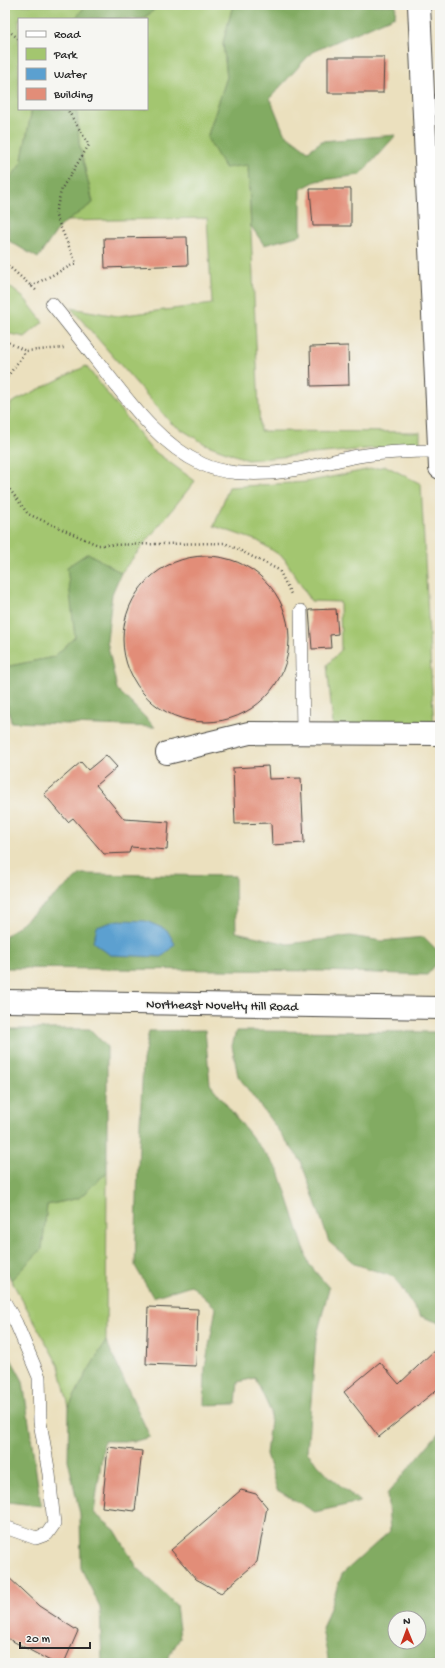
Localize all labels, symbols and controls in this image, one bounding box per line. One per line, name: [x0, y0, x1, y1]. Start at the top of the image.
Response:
legend: [18, 18, 148, 110]
text: Road: [54, 29, 81, 43]
text: Park: [53, 49, 79, 63]
text: Water: [54, 69, 88, 83]
text: Building: [53, 89, 93, 103]
street label: Northeast Novelty Hill Road: [146, 998, 299, 1015]
north arrow: [387, 1610, 427, 1650]
text: N: [403, 1616, 411, 1628]
scale bar: [20, 1624, 90, 1650]
text: 20 m: [26, 1633, 51, 1647]

